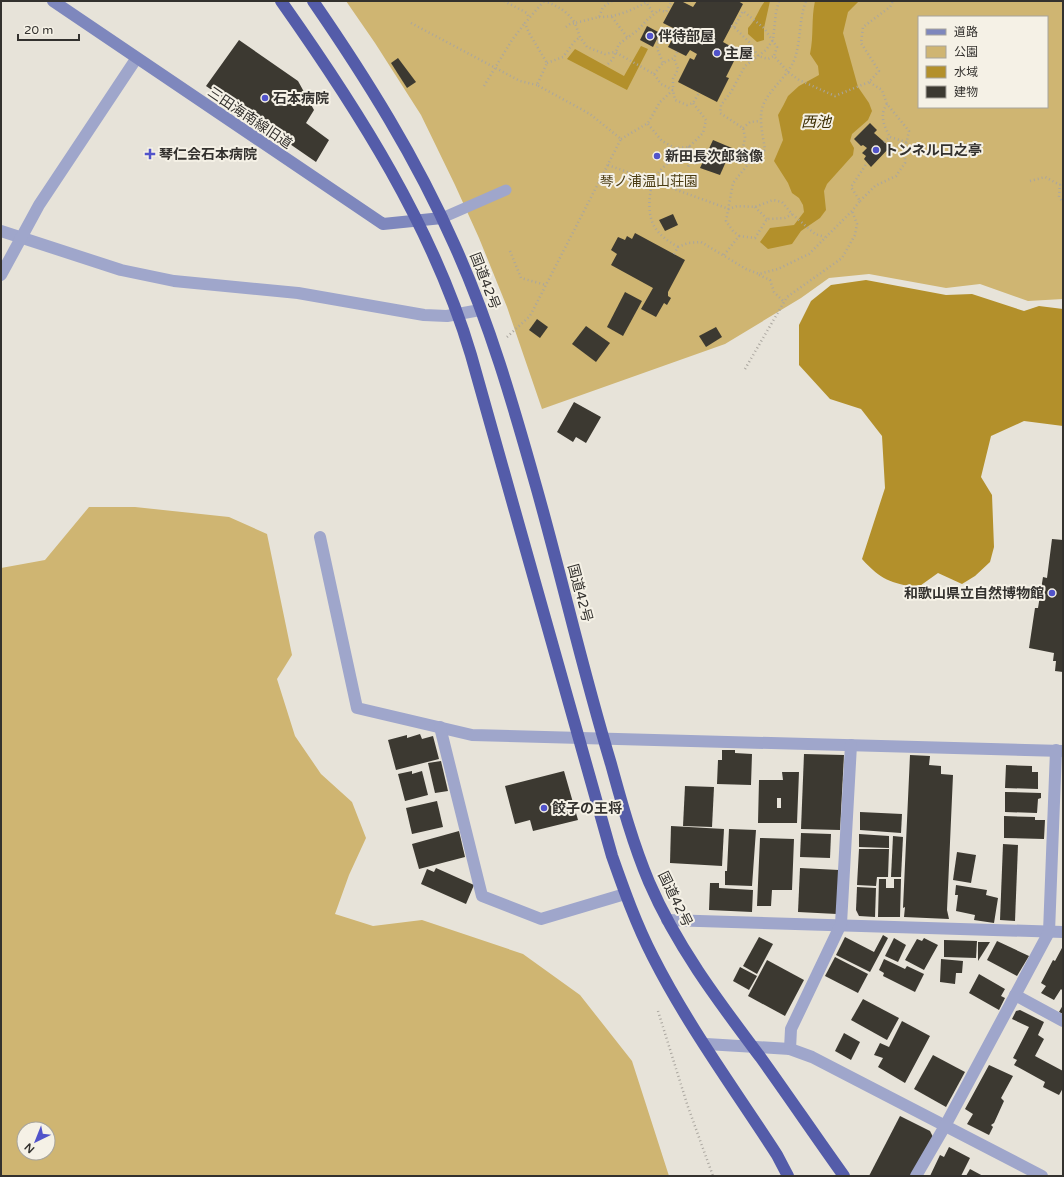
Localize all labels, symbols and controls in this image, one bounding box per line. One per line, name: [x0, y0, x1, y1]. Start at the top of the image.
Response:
scale bar: [18, 16, 79, 42]
legend: [918, 16, 1048, 108]
text: 20 m: [24, 23, 53, 37]
text: 道路: [954, 25, 978, 39]
place label: 伴待部屋: [658, 28, 714, 45]
marker: 伴待部屋: [645, 31, 655, 41]
place label: 主屋: [725, 45, 753, 62]
text: 公園: [954, 45, 978, 59]
marker: 主屋: [712, 48, 722, 58]
text: 水域: [954, 65, 978, 79]
street label: 三田海南線旧道: [205, 84, 295, 152]
text: 建物: [954, 85, 978, 99]
place label: 石本病院: [273, 90, 329, 107]
marker: 石本病院: [260, 93, 270, 103]
water label: 西池: [801, 113, 833, 131]
place label: トンネル口之亭: [884, 142, 982, 159]
marker: トンネル口之亭: [871, 145, 881, 155]
place label: 琴仁会石本病院: [159, 146, 257, 163]
marker: 琴仁会石本病院: [144, 148, 156, 160]
place label: 新田長次郎翁像: [665, 148, 763, 165]
marker: 新田長次郎翁像: [652, 151, 662, 161]
park label: 琴ノ浦温山荘園: [600, 173, 698, 190]
street label: 国道42号: [466, 250, 504, 312]
street label: 国道42号: [564, 562, 596, 624]
place label: 和歌山県立自然博物館: [904, 585, 1044, 602]
marker: 和歌山県立自然博物館: [1047, 588, 1057, 598]
place label: 餃子の王将: [552, 800, 622, 817]
marker: 餃子の王将: [539, 803, 549, 813]
street label: 国道42号: [654, 868, 696, 930]
north arrow: [16, 1121, 56, 1161]
text: N: [22, 1140, 37, 1156]

